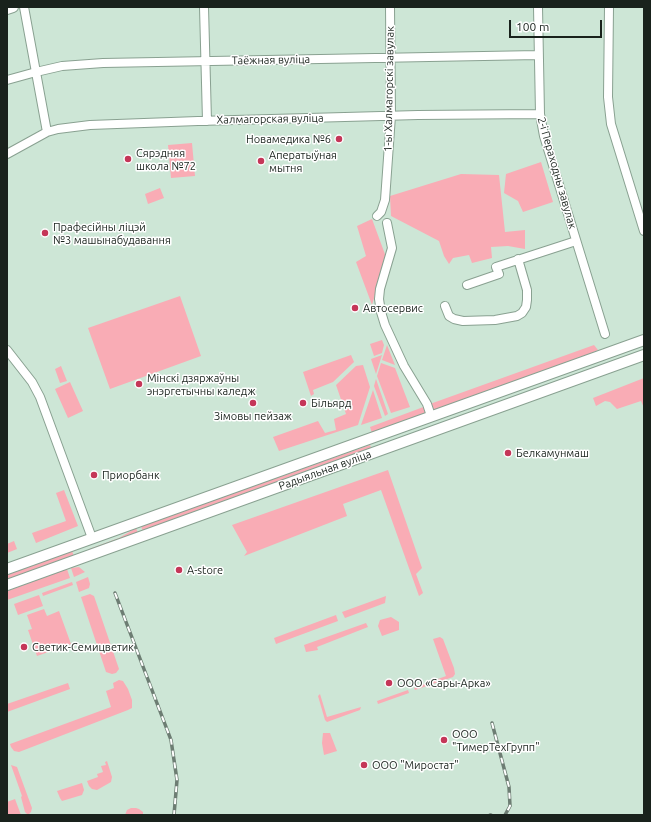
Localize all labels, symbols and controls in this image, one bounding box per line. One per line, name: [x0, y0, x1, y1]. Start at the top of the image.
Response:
scale bar: [511, 12, 604, 38]
text: 100 m: [516, 20, 549, 33]
street label: 1-ы Халмагорскі завулак: [381, 26, 397, 152]
street label: Таёжная вуліца: [232, 53, 310, 67]
street label: Халмагорская вуліца: [216, 111, 324, 127]
street label: 2-і Пераходны завулак: [535, 116, 579, 230]
place label: Новамедика №6: [246, 132, 331, 146]
marker: Новамедика №6: [334, 134, 344, 144]
place label: Сярэдняя школа №72: [136, 146, 196, 172]
place label: Аператыўная мытня: [269, 148, 337, 174]
marker: Сярэдняя школа №72: [123, 154, 133, 164]
marker: Аператыўная мытня: [256, 156, 266, 166]
place label: Прафесійны ліцэй №3 машынабудавання: [53, 220, 171, 246]
marker: Прафесійны ліцэй №3 машынабудавання: [40, 228, 50, 238]
place label: Автосервис: [363, 301, 423, 315]
marker: Автосервис: [350, 303, 360, 313]
place label: Мінскі дзяржаўны энэргетычны каледж: [147, 371, 256, 397]
marker: Мінскі дзяржаўны энэргетычны каледж: [134, 379, 144, 389]
place label: Більярд: [311, 396, 351, 410]
marker: Зімовы пейзаж: [248, 398, 258, 408]
marker: Більярд: [298, 398, 308, 408]
place label: Зімовы пейзаж: [214, 409, 292, 423]
place label: Белкамунмаш: [516, 446, 589, 460]
street label: Радыяльная вуліца: [277, 447, 373, 493]
marker: Белкамунмаш: [503, 448, 513, 458]
place label: Приорбанк: [102, 468, 160, 482]
marker: Приорбанк: [89, 470, 99, 480]
place label: А-store: [187, 563, 223, 577]
marker: А-store: [174, 565, 184, 575]
place label: Светик-Семицветик: [32, 640, 134, 654]
marker: Светик-Семицветик: [19, 642, 29, 652]
place label: ООО «Сары-Арка»: [397, 676, 491, 690]
marker: ООО «Сары-Арка»: [384, 678, 394, 688]
place label: ООО "ТимерТехГрупп": [452, 727, 540, 753]
marker: ООО "ТимерТехГрупп": [439, 735, 449, 745]
place label: ООО "Миростат": [372, 758, 459, 772]
marker: ООО "Миростат": [359, 760, 369, 770]

